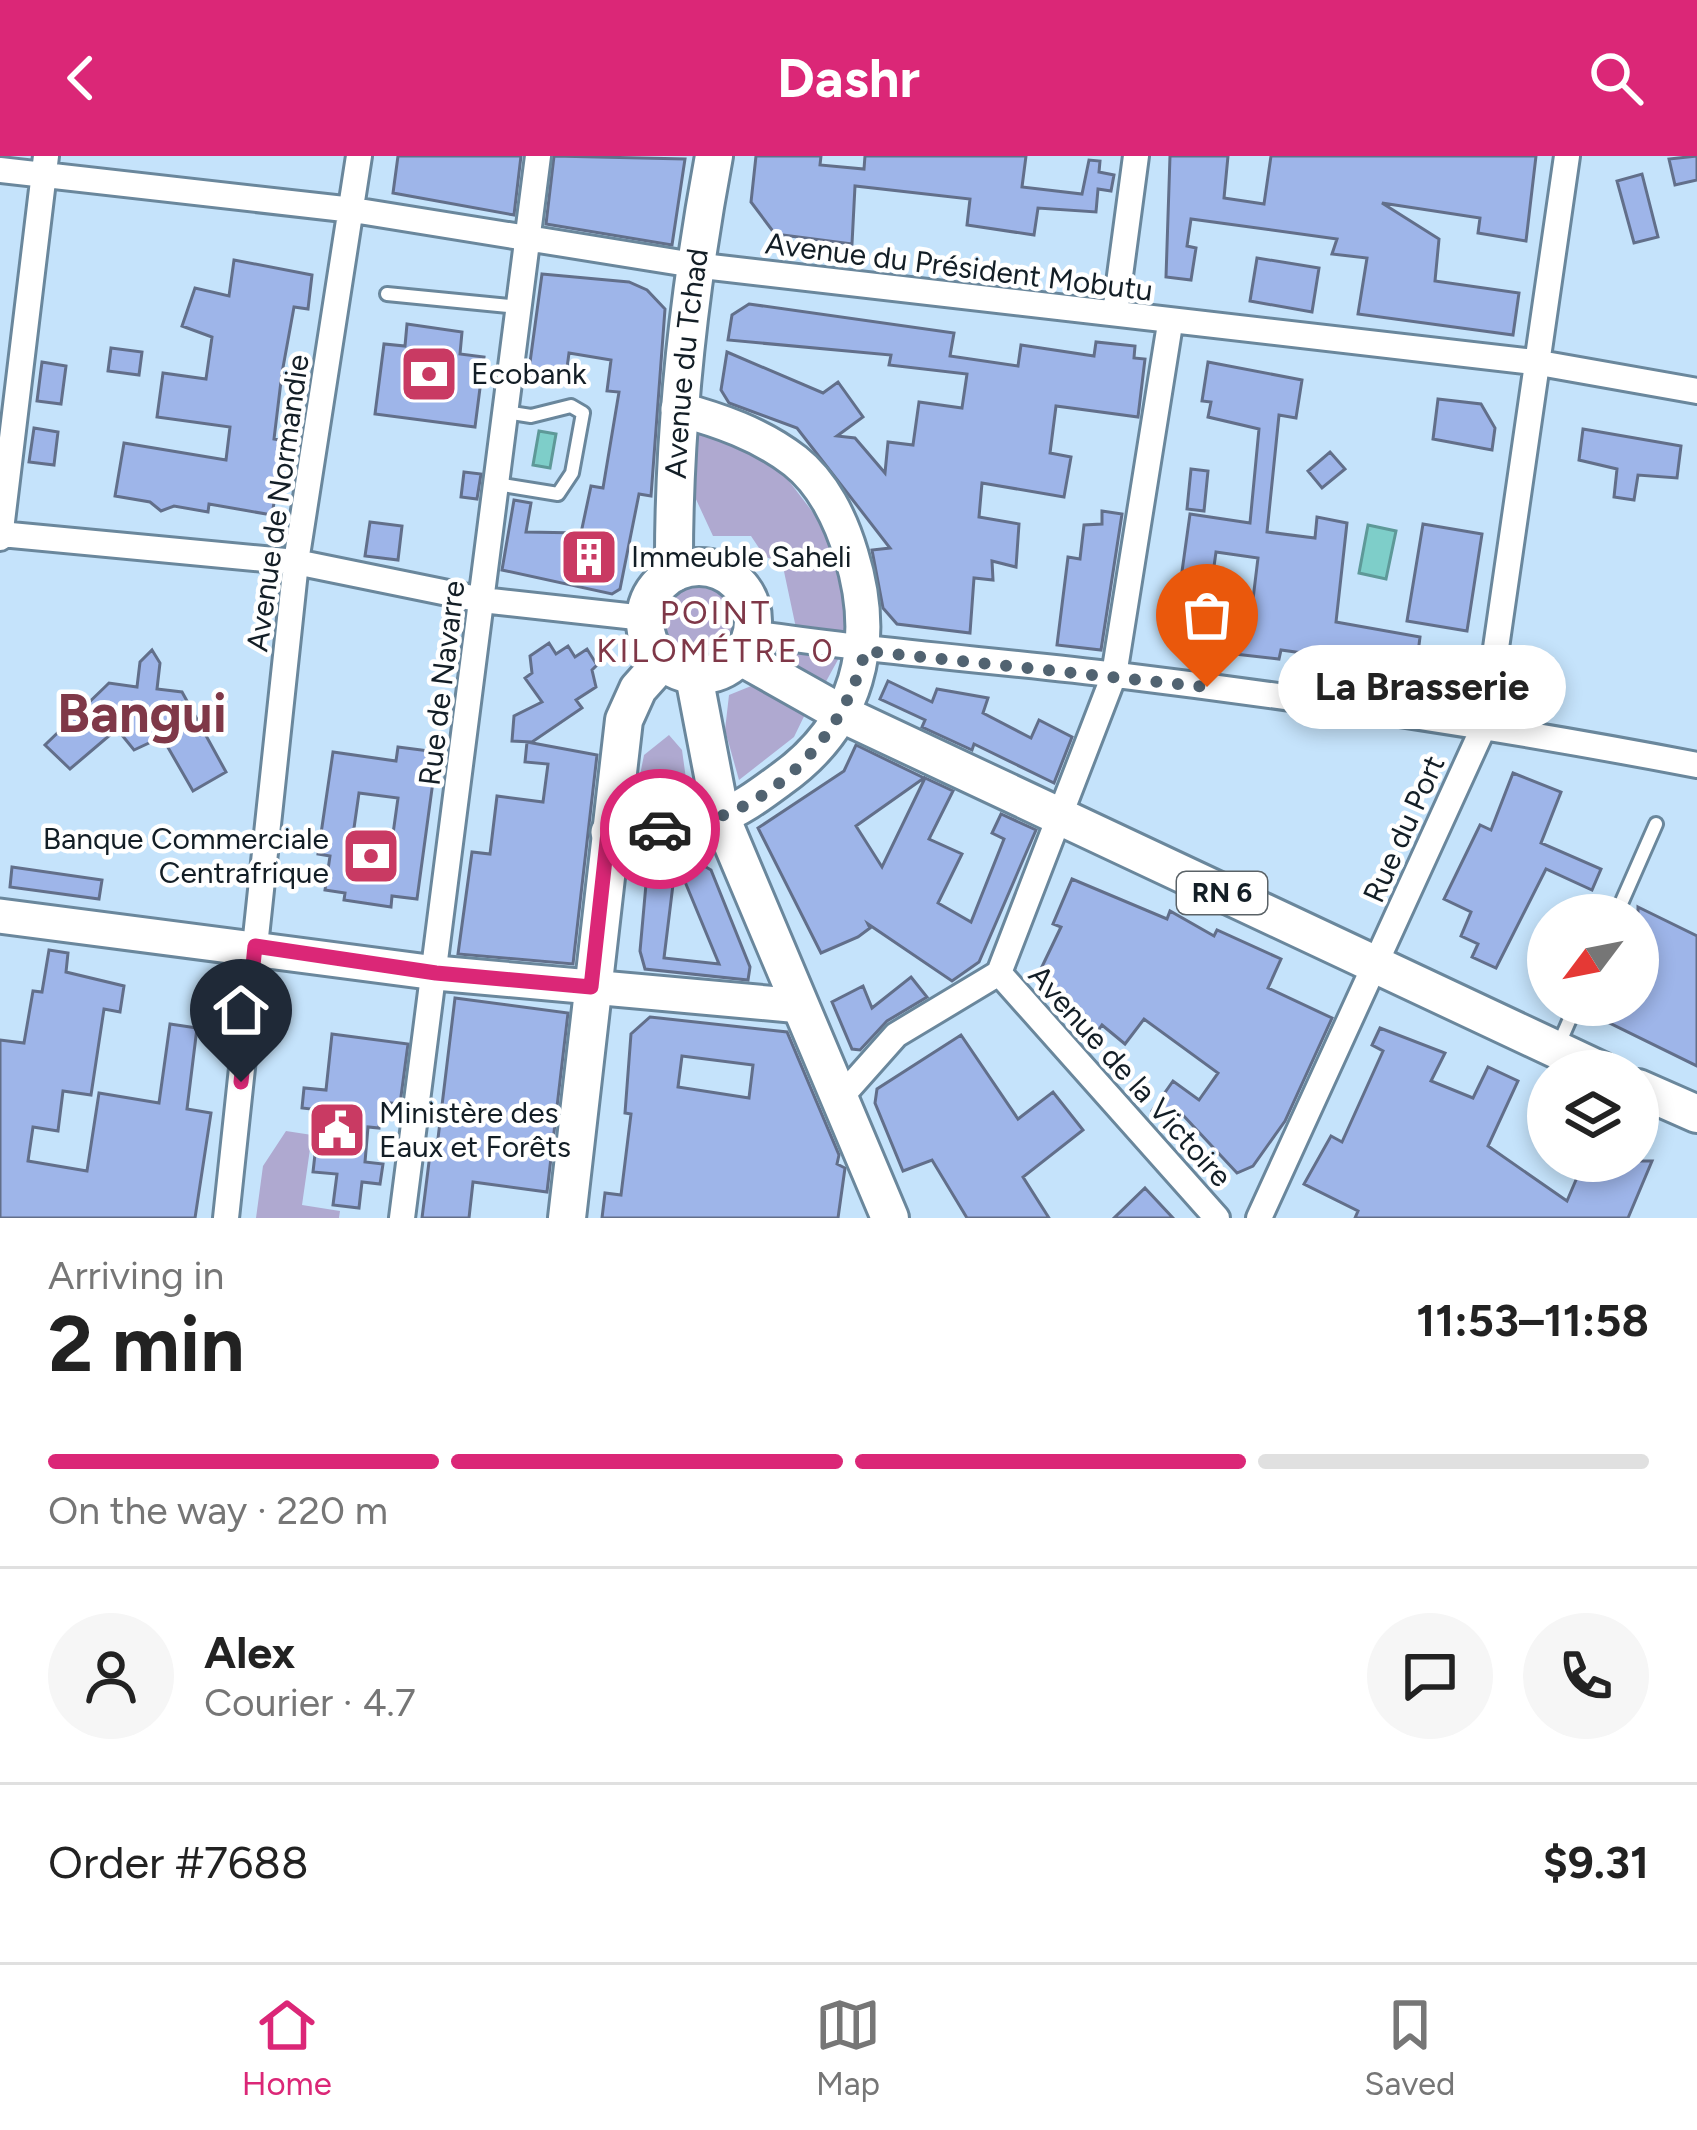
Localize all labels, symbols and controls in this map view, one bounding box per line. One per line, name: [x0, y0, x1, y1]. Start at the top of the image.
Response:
icon: back: [48, 45, 114, 111]
icon: search: [1583, 45, 1649, 111]
text: Dashr: [777, 46, 920, 111]
street label: Avenue du Président Mobutu: [763, 224, 1155, 309]
street label: Avenue du Tchad: [657, 246, 716, 480]
bank icon: Ecobank: [398, 343, 460, 405]
street label: Avenue de Normandie: [238, 352, 317, 654]
place label: Ecobank: [471, 355, 587, 392]
building icon: Immeuble Saheli: [558, 526, 620, 588]
place label: Immeuble Saheli: [631, 538, 852, 575]
pin: [1156, 564, 1258, 687]
street label: Rue de Navarre: [411, 578, 472, 788]
icon: bag: [1174, 582, 1240, 648]
district label: POINT KILOMÉTRE 0: [596, 593, 836, 670]
callout: La Brasserie: [1279, 645, 1567, 729]
text: La Brasserie: [1315, 663, 1529, 710]
district label: Bangui: [57, 681, 227, 746]
street label: Rue du Port: [1355, 750, 1452, 908]
courier: [600, 769, 720, 889]
icon: car: [627, 796, 693, 862]
place label: Banque Commerciale Centrafrique: [43, 820, 329, 891]
bank icon: Banque Commerciale Centrafrique: [340, 825, 402, 887]
road number: RN 6: [1177, 872, 1267, 914]
north arrow: [1527, 894, 1659, 1026]
map controls: [1527, 894, 1659, 1182]
street label: Avenue de la Victoire: [1021, 957, 1240, 1194]
pin: [190, 959, 292, 1082]
icon: home: [208, 977, 274, 1043]
button: layers: [1527, 1050, 1659, 1182]
place label: Ministère des Eaux et Forêts: [379, 1094, 571, 1165]
public building icon: Ministère des Eaux et Forêts: [306, 1099, 368, 1161]
text: Arriving in: [48, 1252, 224, 1299]
text: 11:53–11:58: [1416, 1293, 1649, 1347]
text: 2 min: [48, 1297, 244, 1391]
text: On the way · 220 m: [48, 1487, 388, 1534]
button: person: [48, 1613, 174, 1739]
button: chat: [1367, 1613, 1493, 1739]
button: phone: [1523, 1613, 1649, 1739]
text: Alex: [204, 1625, 295, 1679]
text: Courier · 4.7: [204, 1679, 416, 1726]
text: Order #7688: [48, 1835, 309, 1889]
text: $9.31: [1543, 1835, 1649, 1889]
tab: Home: [242, 1992, 332, 2103]
tab: Map: [815, 1992, 881, 2103]
tab: Saved: [1364, 1992, 1455, 2103]

